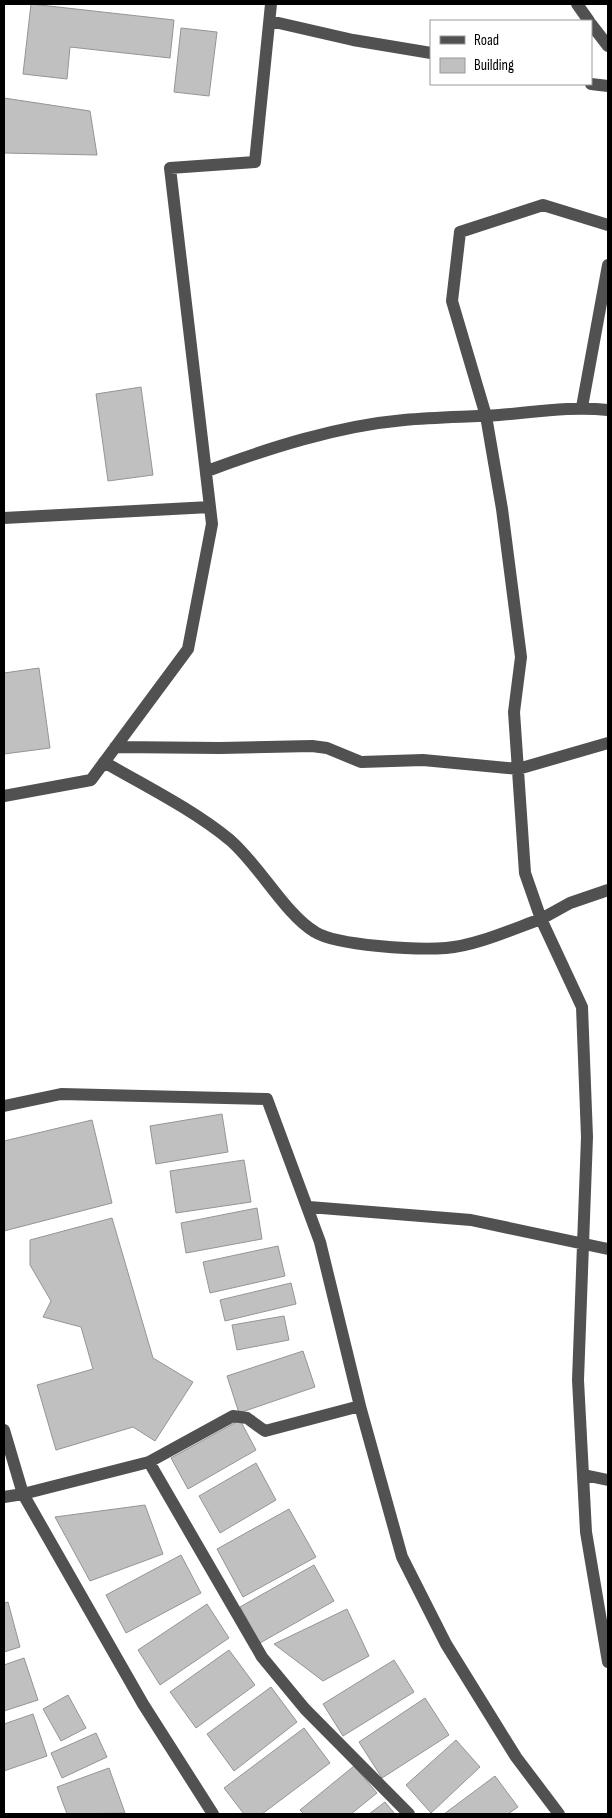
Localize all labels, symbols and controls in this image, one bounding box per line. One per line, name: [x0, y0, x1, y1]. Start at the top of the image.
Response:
legend: [430, 20, 592, 85]
text: Road: [474, 31, 499, 50]
text: Building: [474, 56, 514, 75]

